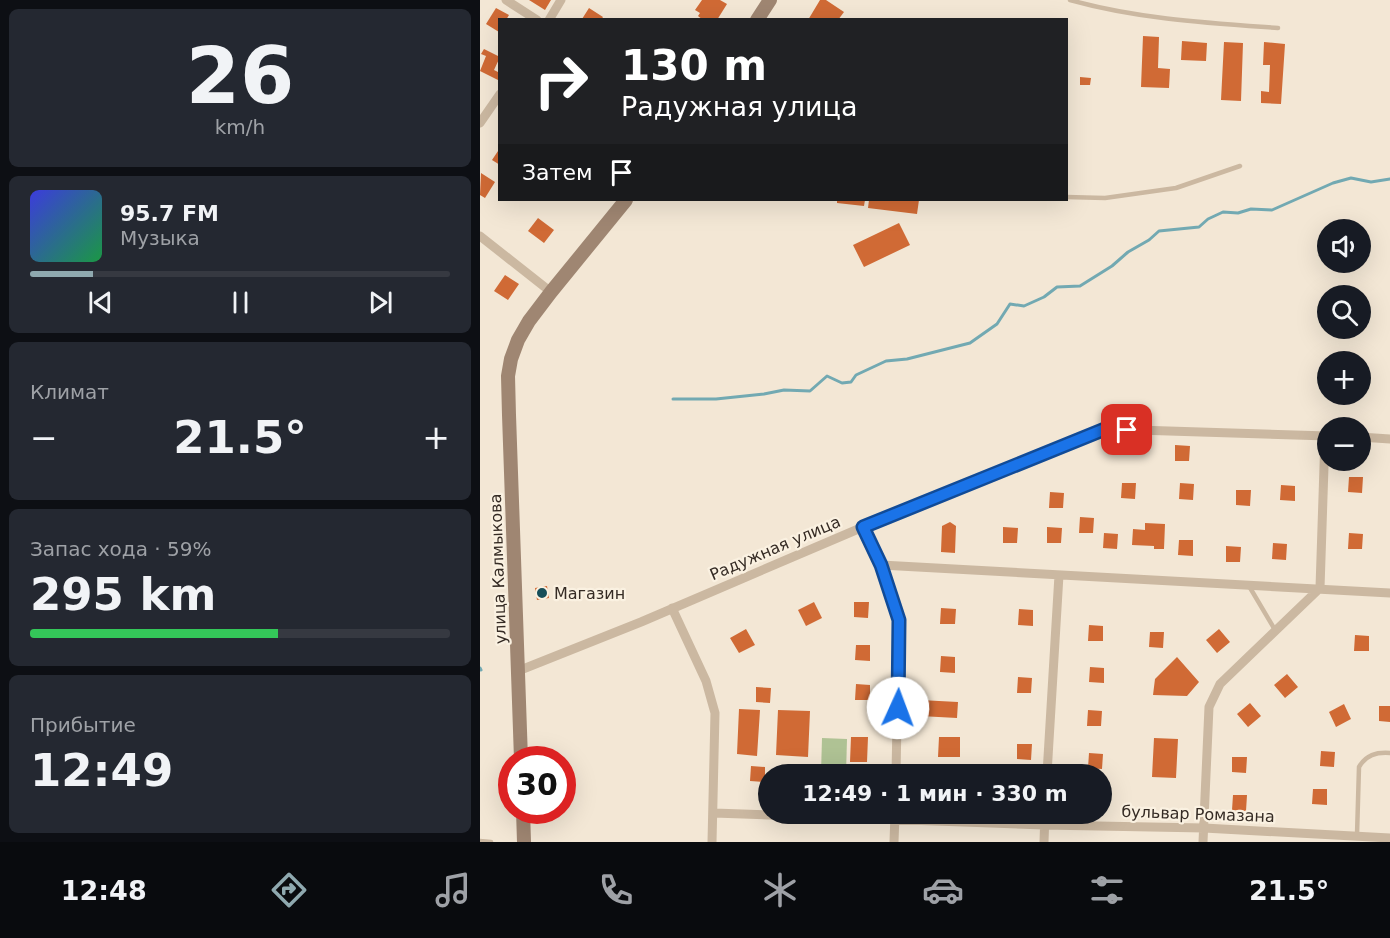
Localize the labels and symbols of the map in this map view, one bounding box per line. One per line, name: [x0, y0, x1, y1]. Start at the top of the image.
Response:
pin: [1101, 404, 1152, 455]
street label: улица Калмыкова: [486, 493, 510, 645]
street label: Радужная улица: [707, 512, 843, 584]
place label: Магазин: [554, 584, 625, 603]
marker: Магазин: [535, 586, 549, 600]
position arrow: [866, 676, 930, 740]
speed limit sign: 30: [498, 746, 576, 824]
street label: бульвар Ромазана: [1121, 802, 1275, 826]

